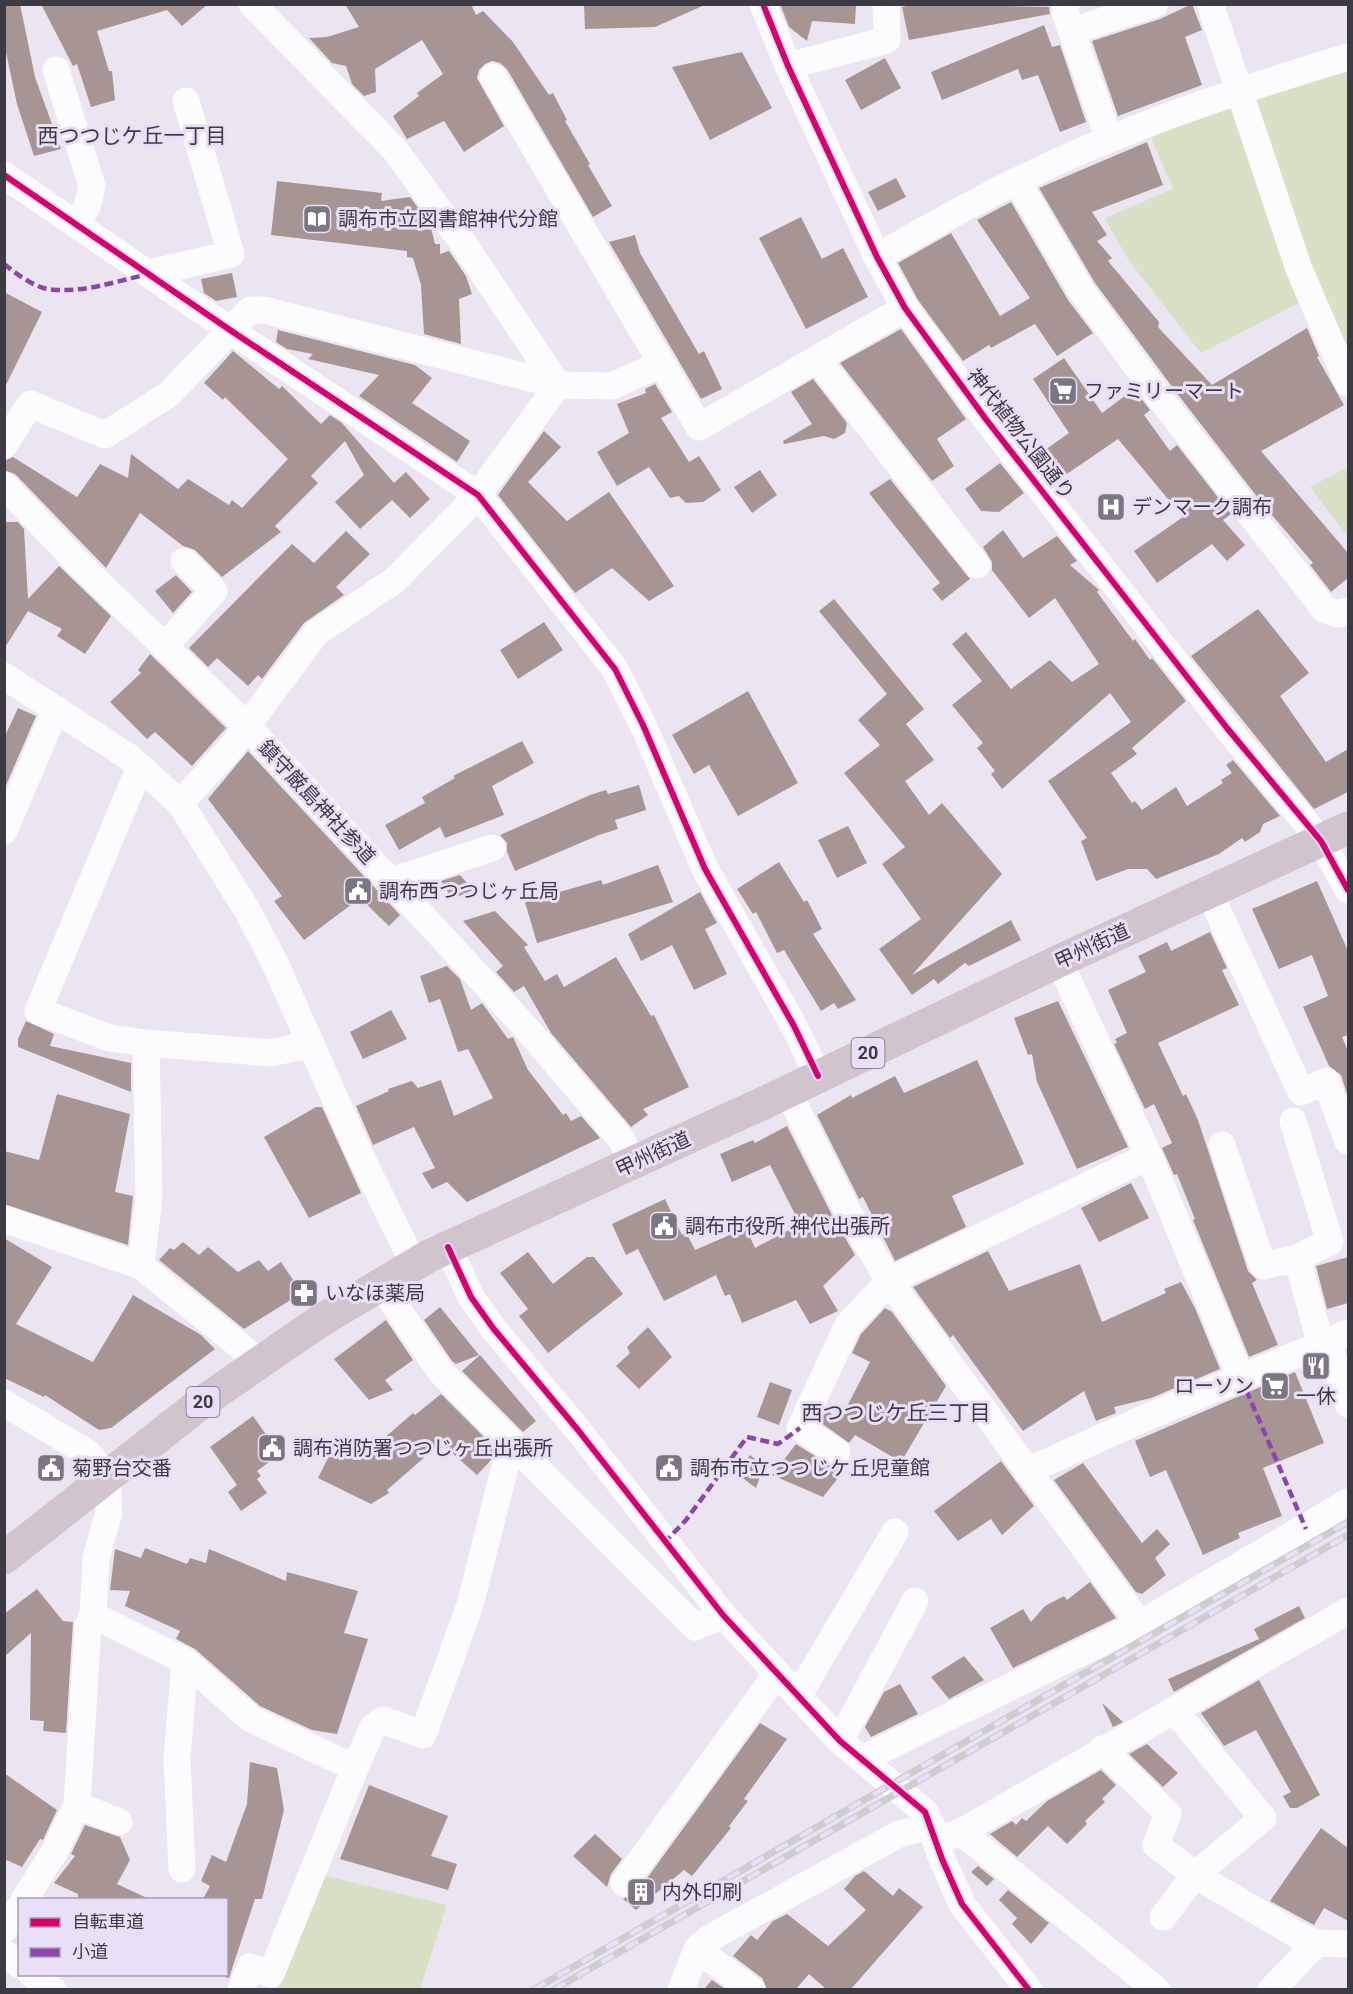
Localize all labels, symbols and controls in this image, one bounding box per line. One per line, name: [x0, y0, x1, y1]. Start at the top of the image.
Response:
district label: 西つつじケ丘一丁目: [38, 124, 227, 148]
library icon: 調布市立図書館神代分館: [301, 203, 333, 235]
place label: 調布市立図書館神代分館: [338, 207, 558, 231]
street label: 神代植物公園通り: [962, 364, 1080, 504]
supermarket icon: ファミリーマート: [1047, 375, 1079, 407]
place label: ファミリーマート: [1084, 379, 1244, 403]
hospital icon: デンマーク調布: [1095, 491, 1127, 523]
place label: デンマーク調布: [1132, 495, 1272, 519]
street label: 鎮守厳島神社参道: [254, 735, 380, 869]
public building icon: 調布西つつじヶ丘局: [342, 875, 374, 907]
place label: 調布西つつじヶ丘局: [379, 879, 559, 903]
street label: 甲州街道: [1051, 918, 1133, 974]
road number: 20: [852, 1038, 884, 1068]
street label: 甲州街道: [612, 1126, 694, 1182]
public building icon: 調布市役所 神代出張所: [648, 1210, 680, 1242]
place label: 調布市役所 神代出張所: [685, 1214, 890, 1238]
pharmacy icon: いなほ薬局: [288, 1277, 320, 1309]
place label: いなほ薬局: [325, 1281, 425, 1305]
restaurant icon: 一休: [1300, 1350, 1332, 1382]
supermarket icon: ローソン: [1259, 1370, 1291, 1402]
place label: ローソン: [1174, 1374, 1254, 1398]
place label: 一休: [1296, 1384, 1336, 1408]
road number: 20: [186, 1387, 220, 1417]
district label: 西つつじケ丘三丁目: [802, 1401, 991, 1425]
public building icon: 調布消防署つつじヶ丘出張所: [256, 1432, 288, 1464]
place label: 調布消防署つつじヶ丘出張所: [293, 1436, 553, 1460]
public building icon: 菊野台交番: [35, 1452, 67, 1484]
public building icon: 調布市立つつじケ丘児童館: [653, 1452, 685, 1484]
place label: 菊野台交番: [72, 1456, 172, 1480]
place label: 調布市立つつじケ丘児童館: [690, 1456, 930, 1480]
building icon: 内外印刷: [625, 1876, 657, 1908]
place label: 内外印刷: [662, 1880, 742, 1904]
legend: [18, 1898, 228, 1976]
text: 自転車道: [72, 1911, 144, 1932]
text: 小道: [72, 1941, 108, 1962]

